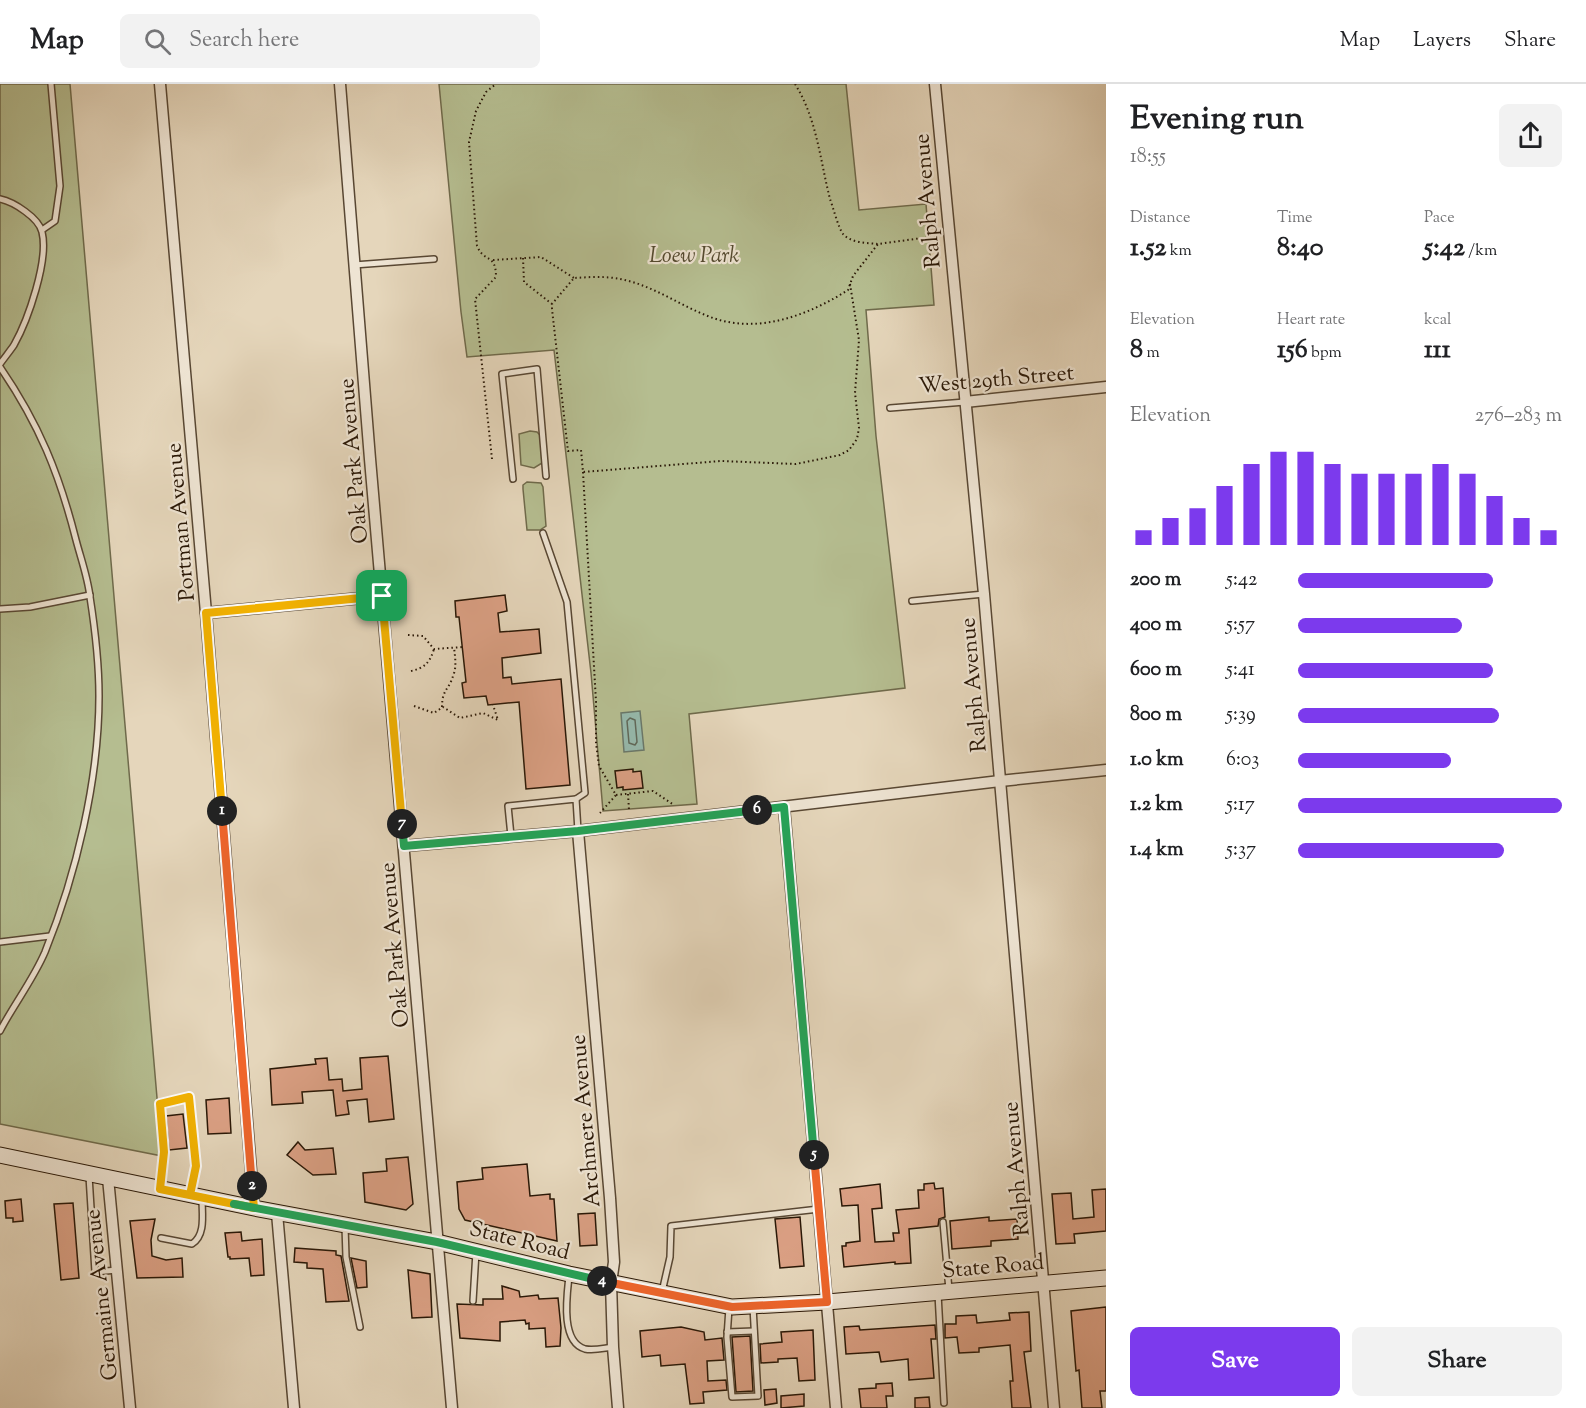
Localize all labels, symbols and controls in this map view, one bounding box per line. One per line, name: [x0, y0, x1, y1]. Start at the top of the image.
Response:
search box: [120, 14, 540, 68]
text: Map: [30, 21, 84, 61]
icon: search: [141, 25, 174, 58]
text: Search here: [189, 25, 299, 57]
text: Map: [1340, 26, 1380, 56]
text: Layers: [1413, 26, 1471, 56]
text: Share: [1504, 26, 1556, 56]
text: Evening run: [1130, 96, 1304, 144]
button: share: [1499, 104, 1562, 167]
street label: Ralph Avenue: [907, 132, 951, 269]
text: 18:55: [1130, 143, 1166, 172]
text: Distance: [1130, 207, 1190, 230]
text: Time: [1277, 207, 1313, 230]
text: Pace: [1424, 207, 1455, 230]
text: 1.52: [1130, 230, 1166, 267]
text: 8:40: [1277, 230, 1323, 267]
text: 5:42: [1424, 230, 1465, 267]
text: km: [1166, 240, 1192, 263]
text: /km: [1465, 240, 1497, 263]
park label: Loew Park: [649, 241, 739, 273]
text: Elevation: [1130, 309, 1195, 332]
text: Heart rate: [1277, 309, 1345, 332]
text: kcal: [1424, 309, 1452, 332]
text: 8: [1130, 332, 1143, 369]
text: 156: [1277, 332, 1308, 369]
text: 111: [1424, 332, 1451, 369]
text: m: [1143, 342, 1160, 365]
text: bpm: [1308, 342, 1342, 365]
street label: West 29th Street: [917, 358, 1076, 404]
street label: Oak Park Avenue: [332, 377, 378, 545]
text: Elevation: [1130, 402, 1211, 431]
text: 276–283 m: [1475, 402, 1562, 431]
street label: Portman Avenue: [159, 441, 205, 602]
text: 200 m: [1130, 566, 1181, 595]
text: 5:42: [1226, 566, 1257, 595]
pin: [356, 570, 407, 621]
icon: arrive: [365, 579, 398, 612]
text: 400 m: [1130, 611, 1182, 640]
text: 5:57: [1226, 611, 1255, 640]
street label: Ralph Avenue: [953, 616, 997, 753]
text: 600 m: [1130, 656, 1182, 685]
text: 5:41: [1226, 656, 1255, 685]
text: 800 m: [1130, 701, 1182, 730]
text: 5:39: [1226, 701, 1256, 730]
text: 1.0 km: [1130, 746, 1184, 775]
text: 6:03: [1226, 746, 1259, 775]
text: 1.2 km: [1130, 791, 1183, 820]
text: 5:17: [1226, 791, 1255, 820]
pin: 6: [742, 795, 772, 825]
pin: 1: [207, 796, 237, 826]
text: 6: [753, 798, 761, 821]
text: 1: [219, 799, 225, 822]
pin: 7: [387, 809, 417, 839]
text: 7: [398, 812, 406, 835]
text: 1.4 km: [1130, 836, 1184, 865]
text: 5:37: [1226, 836, 1256, 865]
street label: Oak Park Avenue: [373, 861, 419, 1029]
street label: Archmere Avenue: [563, 1033, 610, 1208]
street label: Ralph Avenue: [996, 1100, 1040, 1237]
pin: 5: [799, 1140, 829, 1170]
text: 5: [811, 1143, 817, 1166]
pin: 2: [237, 1171, 267, 1201]
text: 2: [248, 1174, 256, 1197]
street label: Germaine Avenue: [78, 1207, 128, 1382]
street label: State Road: [466, 1214, 573, 1270]
street label: State Road: [941, 1248, 1046, 1288]
pin: 4: [587, 1266, 617, 1296]
text: 4: [598, 1269, 606, 1292]
button: Save: [1130, 1327, 1340, 1396]
button: Share: [1352, 1327, 1562, 1396]

